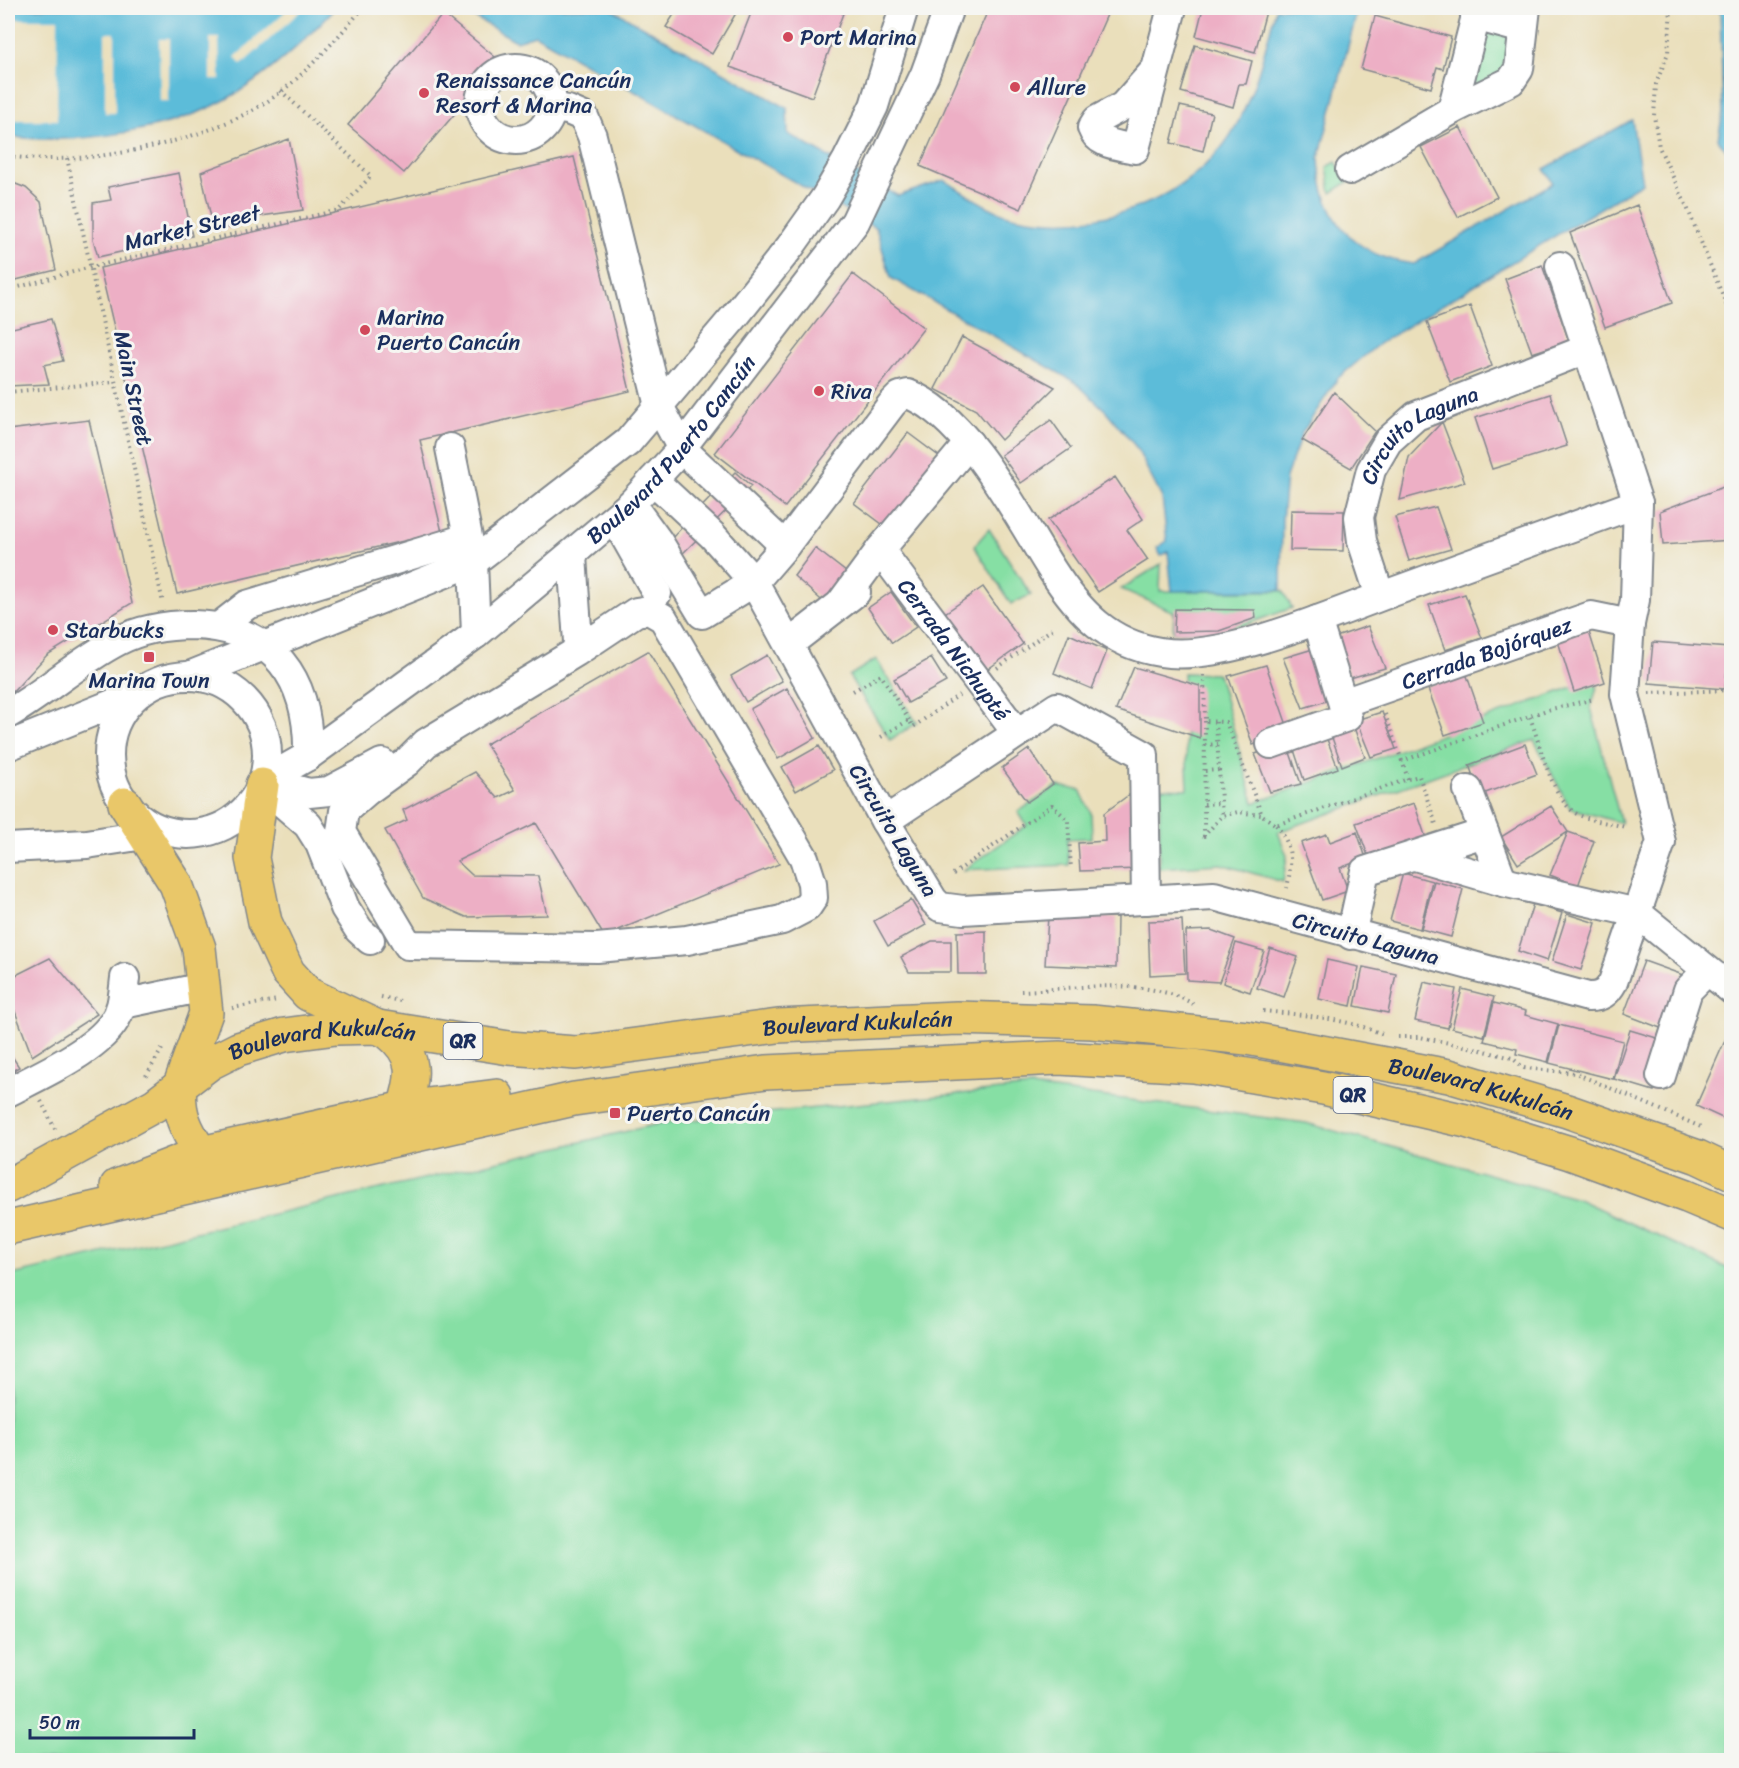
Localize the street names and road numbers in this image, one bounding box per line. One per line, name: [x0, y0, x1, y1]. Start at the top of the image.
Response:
street label: Market Street: [120, 193, 265, 262]
street label: Main Street: [102, 327, 165, 450]
street label: Boulevard Puerto Cancún: [577, 346, 767, 554]
street label: Circuito Laguna: [1349, 374, 1484, 488]
street label: Cerrada Nichupté: [887, 570, 1021, 730]
street label: Cerrada Bojórquez: [1396, 605, 1578, 701]
street label: Circuito Laguna: [838, 756, 949, 905]
street label: Circuito Laguna: [1288, 900, 1444, 977]
street label: Boulevard Kukulcán: [760, 999, 953, 1048]
street label: Boulevard Kukulcán: [221, 1008, 419, 1071]
road number: QR: [444, 1023, 482, 1059]
street label: Boulevard Kukulcán: [1385, 1046, 1578, 1132]
road number: QR: [1334, 1077, 1372, 1113]

